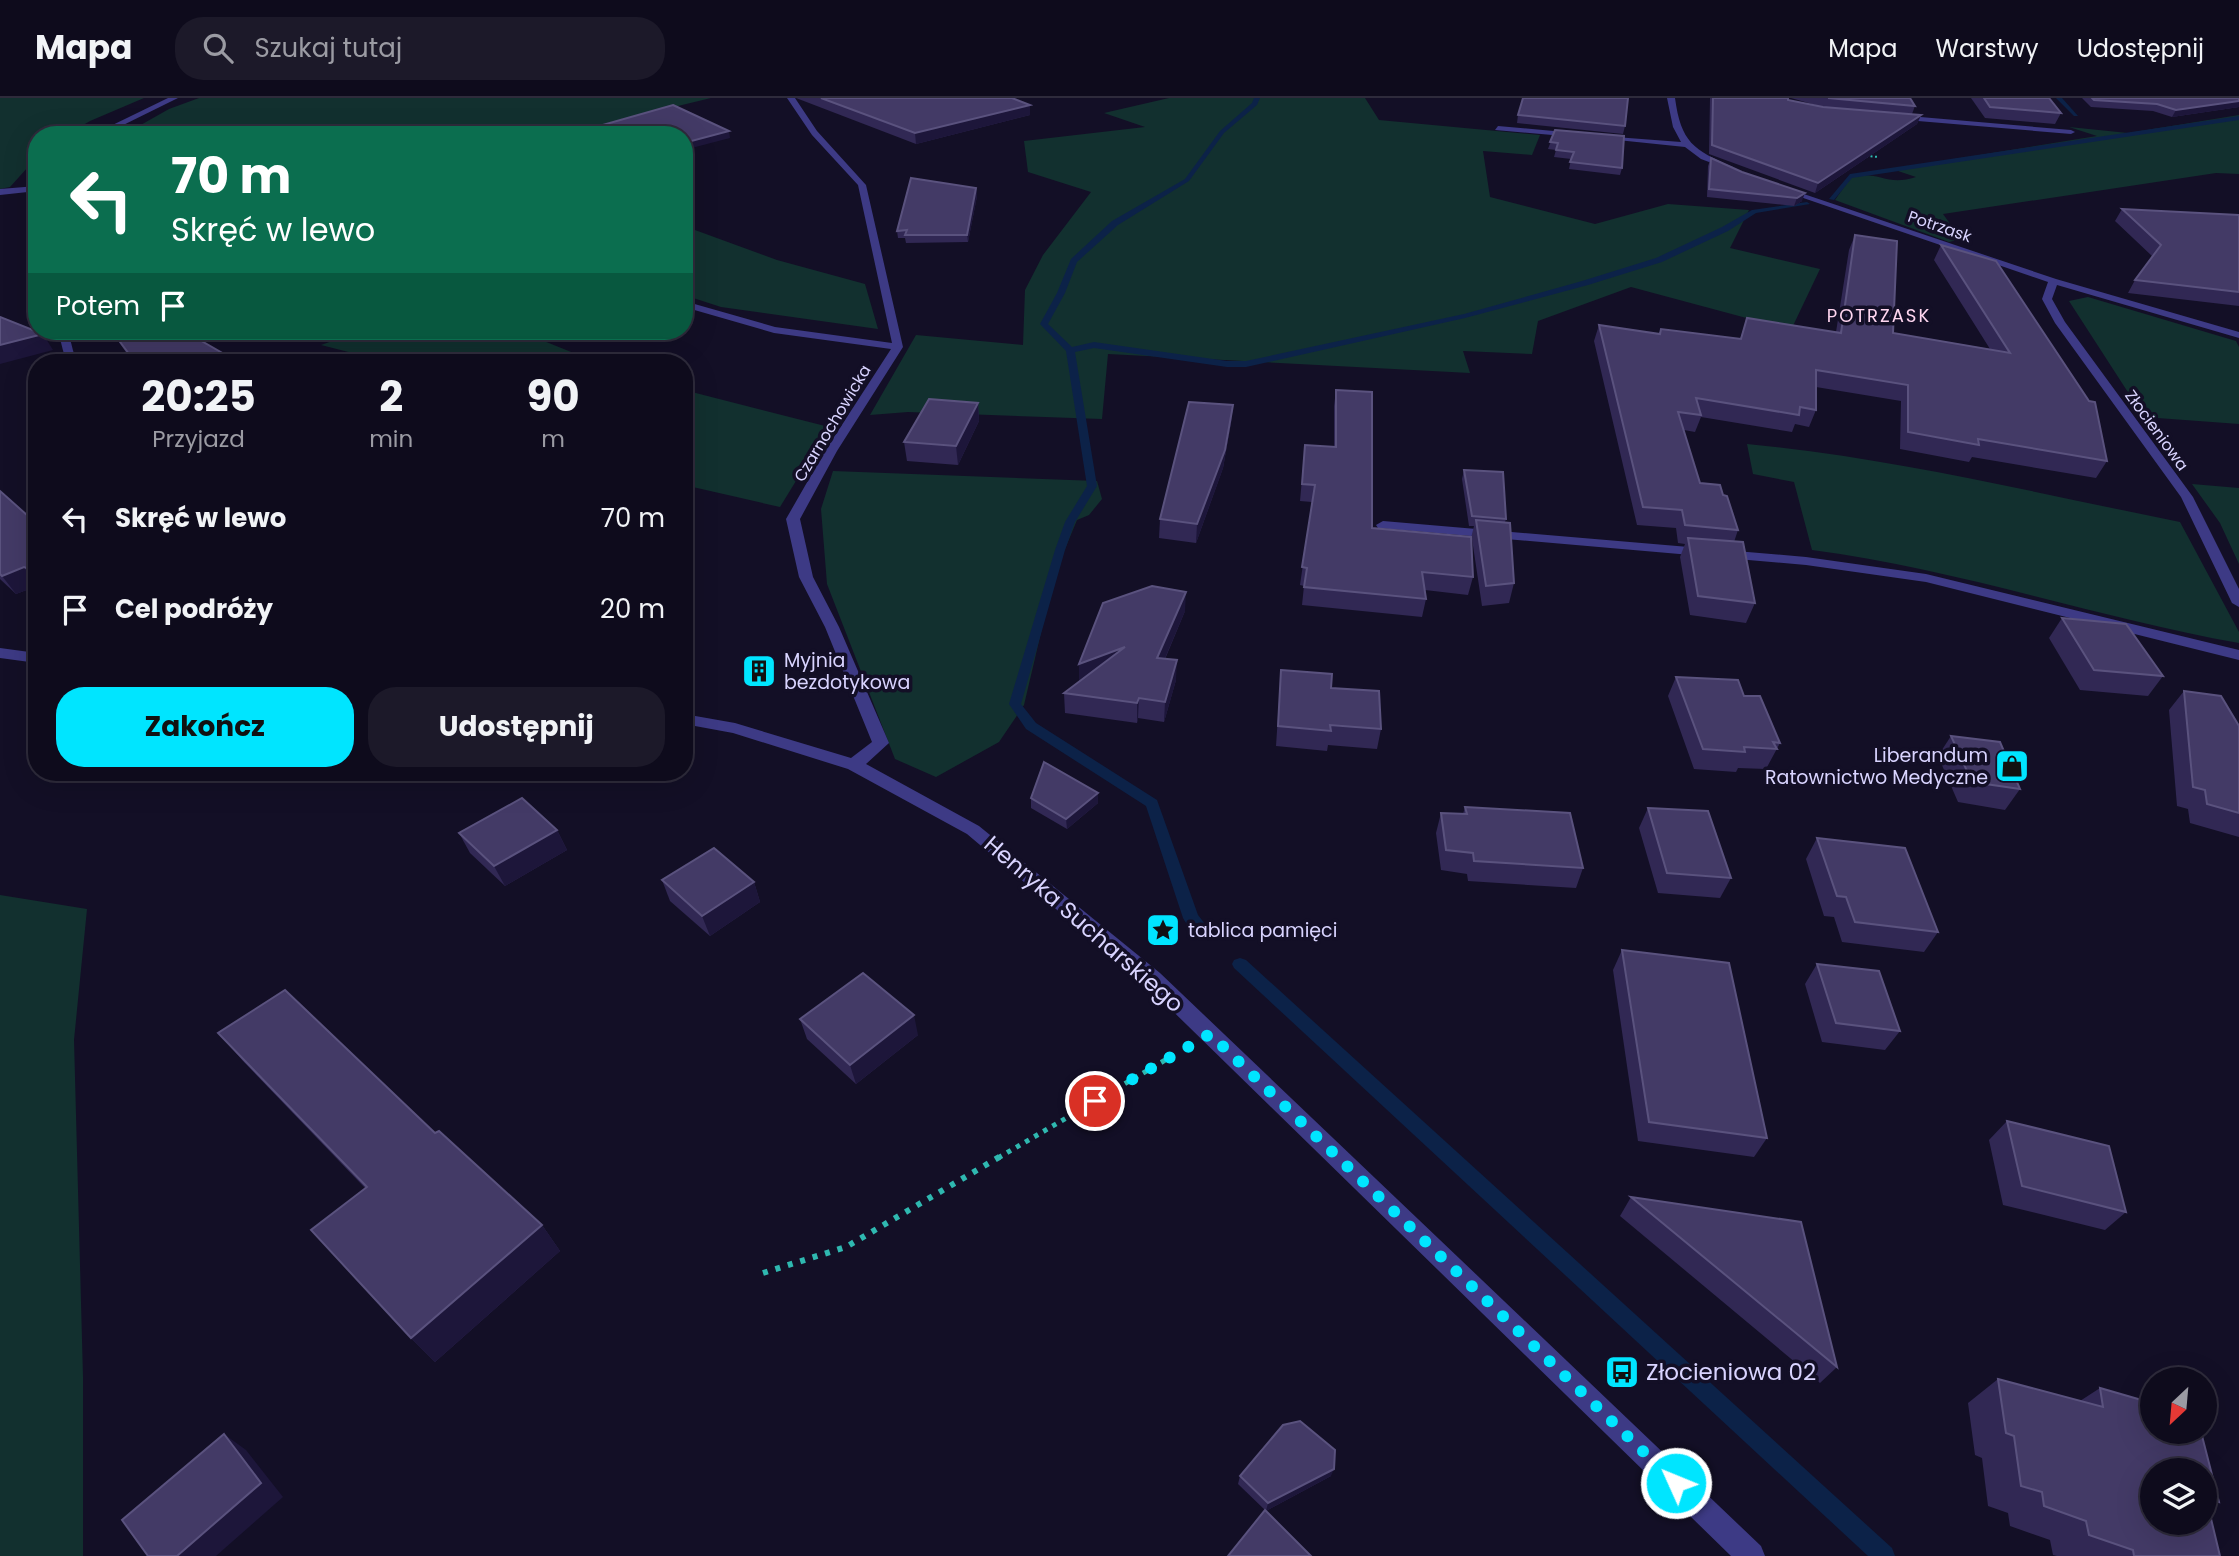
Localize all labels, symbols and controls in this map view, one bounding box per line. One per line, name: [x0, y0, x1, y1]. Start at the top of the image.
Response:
search box: [175, 17, 665, 80]
text: Mapa: [35, 24, 133, 71]
icon: search: [199, 29, 237, 67]
text: Szukaj tutaj: [255, 30, 402, 66]
text: Mapa: [1828, 32, 1898, 65]
text: Warstwy: [1936, 32, 2039, 65]
text: Udostępnij: [2077, 32, 2204, 65]
text: 70 m: [171, 142, 291, 210]
icon: left: [56, 154, 147, 245]
street label: Potrzask: [1905, 205, 1975, 248]
text: Skręć w lewo: [171, 207, 375, 252]
icon: arrive: [154, 287, 192, 325]
text: Potem: [56, 288, 140, 324]
district label: POTRZASK: [1827, 303, 1931, 328]
street label: Czarnochowicka: [788, 360, 877, 486]
text: 20:25: [141, 367, 256, 426]
text: 2: [379, 367, 403, 426]
text: 90: [527, 367, 580, 426]
street label: Złocieniowa: [2119, 385, 2194, 475]
text: Przyjazd: [152, 423, 245, 455]
text: min: [369, 423, 413, 455]
text: m: [541, 423, 565, 455]
icon: left: [56, 500, 94, 538]
text: Skręć w lewo: [115, 500, 286, 536]
text: 70 m: [601, 500, 665, 536]
icon: arrive: [56, 591, 94, 629]
text: Cel podróży: [115, 591, 273, 627]
text: 20 m: [600, 591, 665, 627]
place label: Myjnia bezdotykowa: [784, 647, 910, 696]
building icon: Myjnia bezdotykowa: [740, 652, 778, 690]
button: Zakończ: [56, 687, 354, 767]
button: Udostępnij: [368, 687, 665, 767]
place label: Liberandum Ratownictwo Medyczne: [1765, 742, 1988, 791]
shop icon: Liberandum Ratownictwo Medyczne: [1993, 747, 2031, 785]
street label: Henryka Sucharskiego: [977, 828, 1191, 1020]
place icon: tablica pamięci: [1144, 911, 1182, 949]
place label: tablica pamięci: [1188, 917, 1337, 944]
pin: [1065, 1071, 1125, 1131]
icon: arrive: [1076, 1082, 1114, 1120]
bus stop icon: Złocieniowa 02: [1603, 1353, 1641, 1391]
place label: Złocieniowa 02: [1646, 1356, 1816, 1388]
north arrow: [2140, 1367, 2217, 1444]
map controls: [2140, 1367, 2217, 1535]
position arrow: [1639, 1446, 1713, 1520]
button: layers: [2140, 1458, 2217, 1535]

